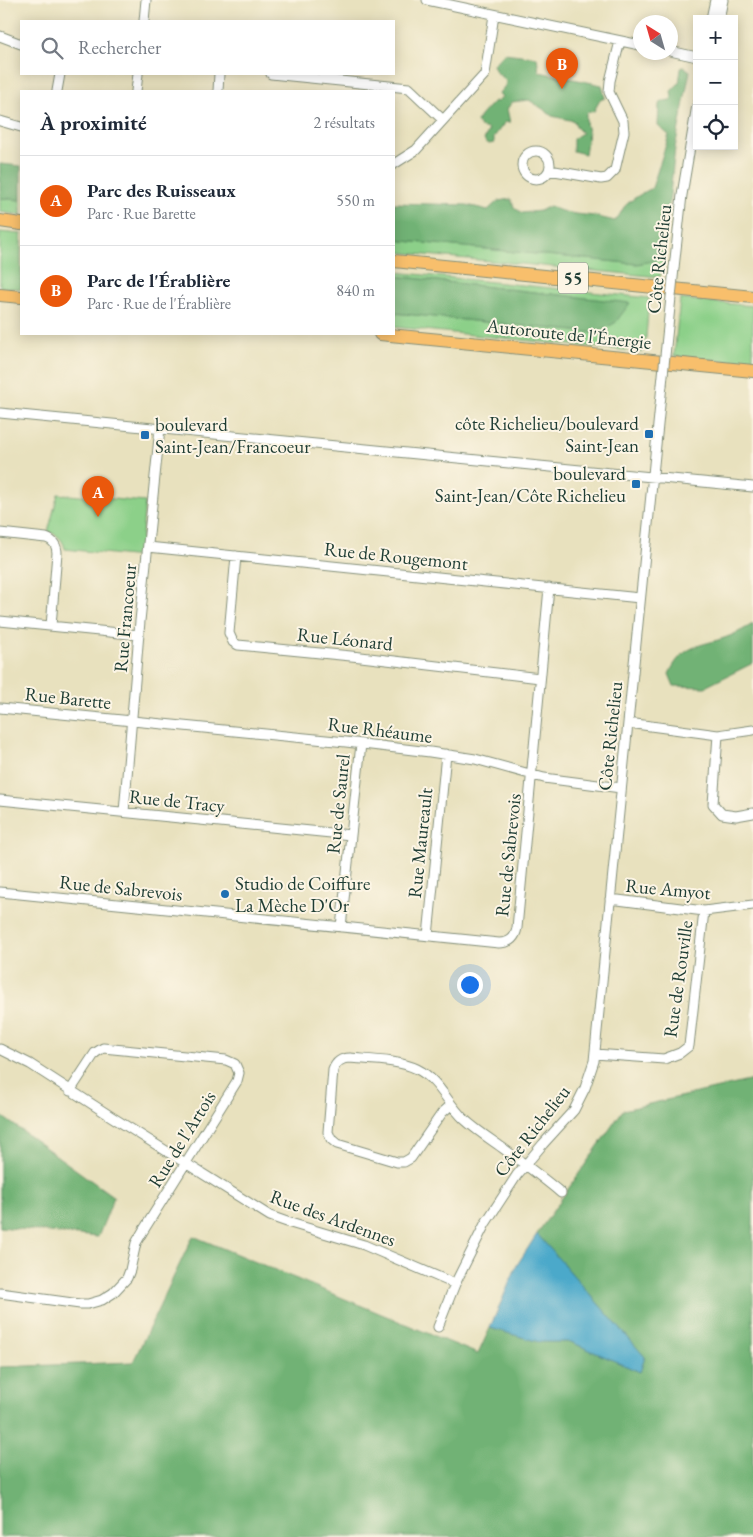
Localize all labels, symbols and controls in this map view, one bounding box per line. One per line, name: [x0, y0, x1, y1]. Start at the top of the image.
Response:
north arrow: [633, 15, 678, 60]
map controls: [693, 15, 738, 150]
button: +: [693, 15, 738, 60]
search box: [20, 20, 395, 75]
icon: search: [38, 34, 66, 62]
text: Rechercher: [78, 35, 161, 60]
pin: B: [546, 48, 578, 89]
button: −: [693, 60, 738, 105]
button: locate: [693, 105, 738, 150]
text: À proximité: [40, 109, 147, 136]
text: 2 résultats: [313, 112, 375, 133]
text: Parc des Ruisseaux: [87, 178, 236, 203]
text: A: [50, 190, 62, 211]
text: 550 m: [336, 190, 375, 211]
text: Parc · Rue Barette: [87, 203, 196, 224]
street label: Côte Richelieu: [641, 203, 677, 315]
road number: 55: [558, 262, 588, 294]
text: Parc de l'Érablière: [87, 268, 230, 293]
text: B: [51, 280, 61, 301]
text: 840 m: [336, 280, 375, 301]
text: Parc · Rue de l'Érablière: [87, 293, 231, 314]
street label: Autoroute de l'Énergie: [484, 313, 653, 355]
place label: côte Richelieu/boulevard Saint-Jean: [455, 411, 639, 458]
place label: boulevard Saint-Jean/Francoeur: [155, 412, 311, 459]
marker: côte Richelieu/boulevard Saint-Jean: [643, 428, 655, 440]
marker: boulevard Saint-Jean/Francoeur: [139, 429, 151, 441]
place label: boulevard Saint-Jean/Côte Richelieu: [435, 461, 626, 508]
pin: A: [82, 476, 114, 517]
marker: boulevard Saint-Jean/Côte Richelieu: [630, 478, 642, 490]
street label: Rue de Rougemont: [323, 536, 469, 576]
street label: Rue Francoeur: [108, 562, 142, 673]
street label: Rue Léonard: [296, 622, 394, 656]
street label: Côte Richelieu: [592, 680, 628, 792]
street label: Rue Barette: [24, 681, 112, 715]
street label: Rue Rhéaume: [326, 711, 434, 749]
street label: Rue de Saurel: [320, 752, 356, 855]
street label: Rue de Tracy: [128, 784, 227, 819]
street label: Rue Maureault: [402, 786, 438, 899]
street label: Rue de Sabrevois: [489, 792, 527, 918]
street label: Rue de Sabrevois: [58, 869, 184, 907]
place label: Studio de Coiffure La Mèche D'Or: [235, 871, 370, 918]
street label: Rue Amyot: [624, 873, 712, 905]
marker: Studio de Coiffure La Mèche D'Or: [219, 888, 231, 900]
street label: Rue de Rouville: [657, 919, 699, 1039]
your location: [457, 972, 483, 998]
street label: Côte Richelieu: [488, 1080, 576, 1182]
street label: Rue de l'Artois: [142, 1086, 222, 1192]
street label: Rue des Ardennes: [267, 1184, 399, 1252]

